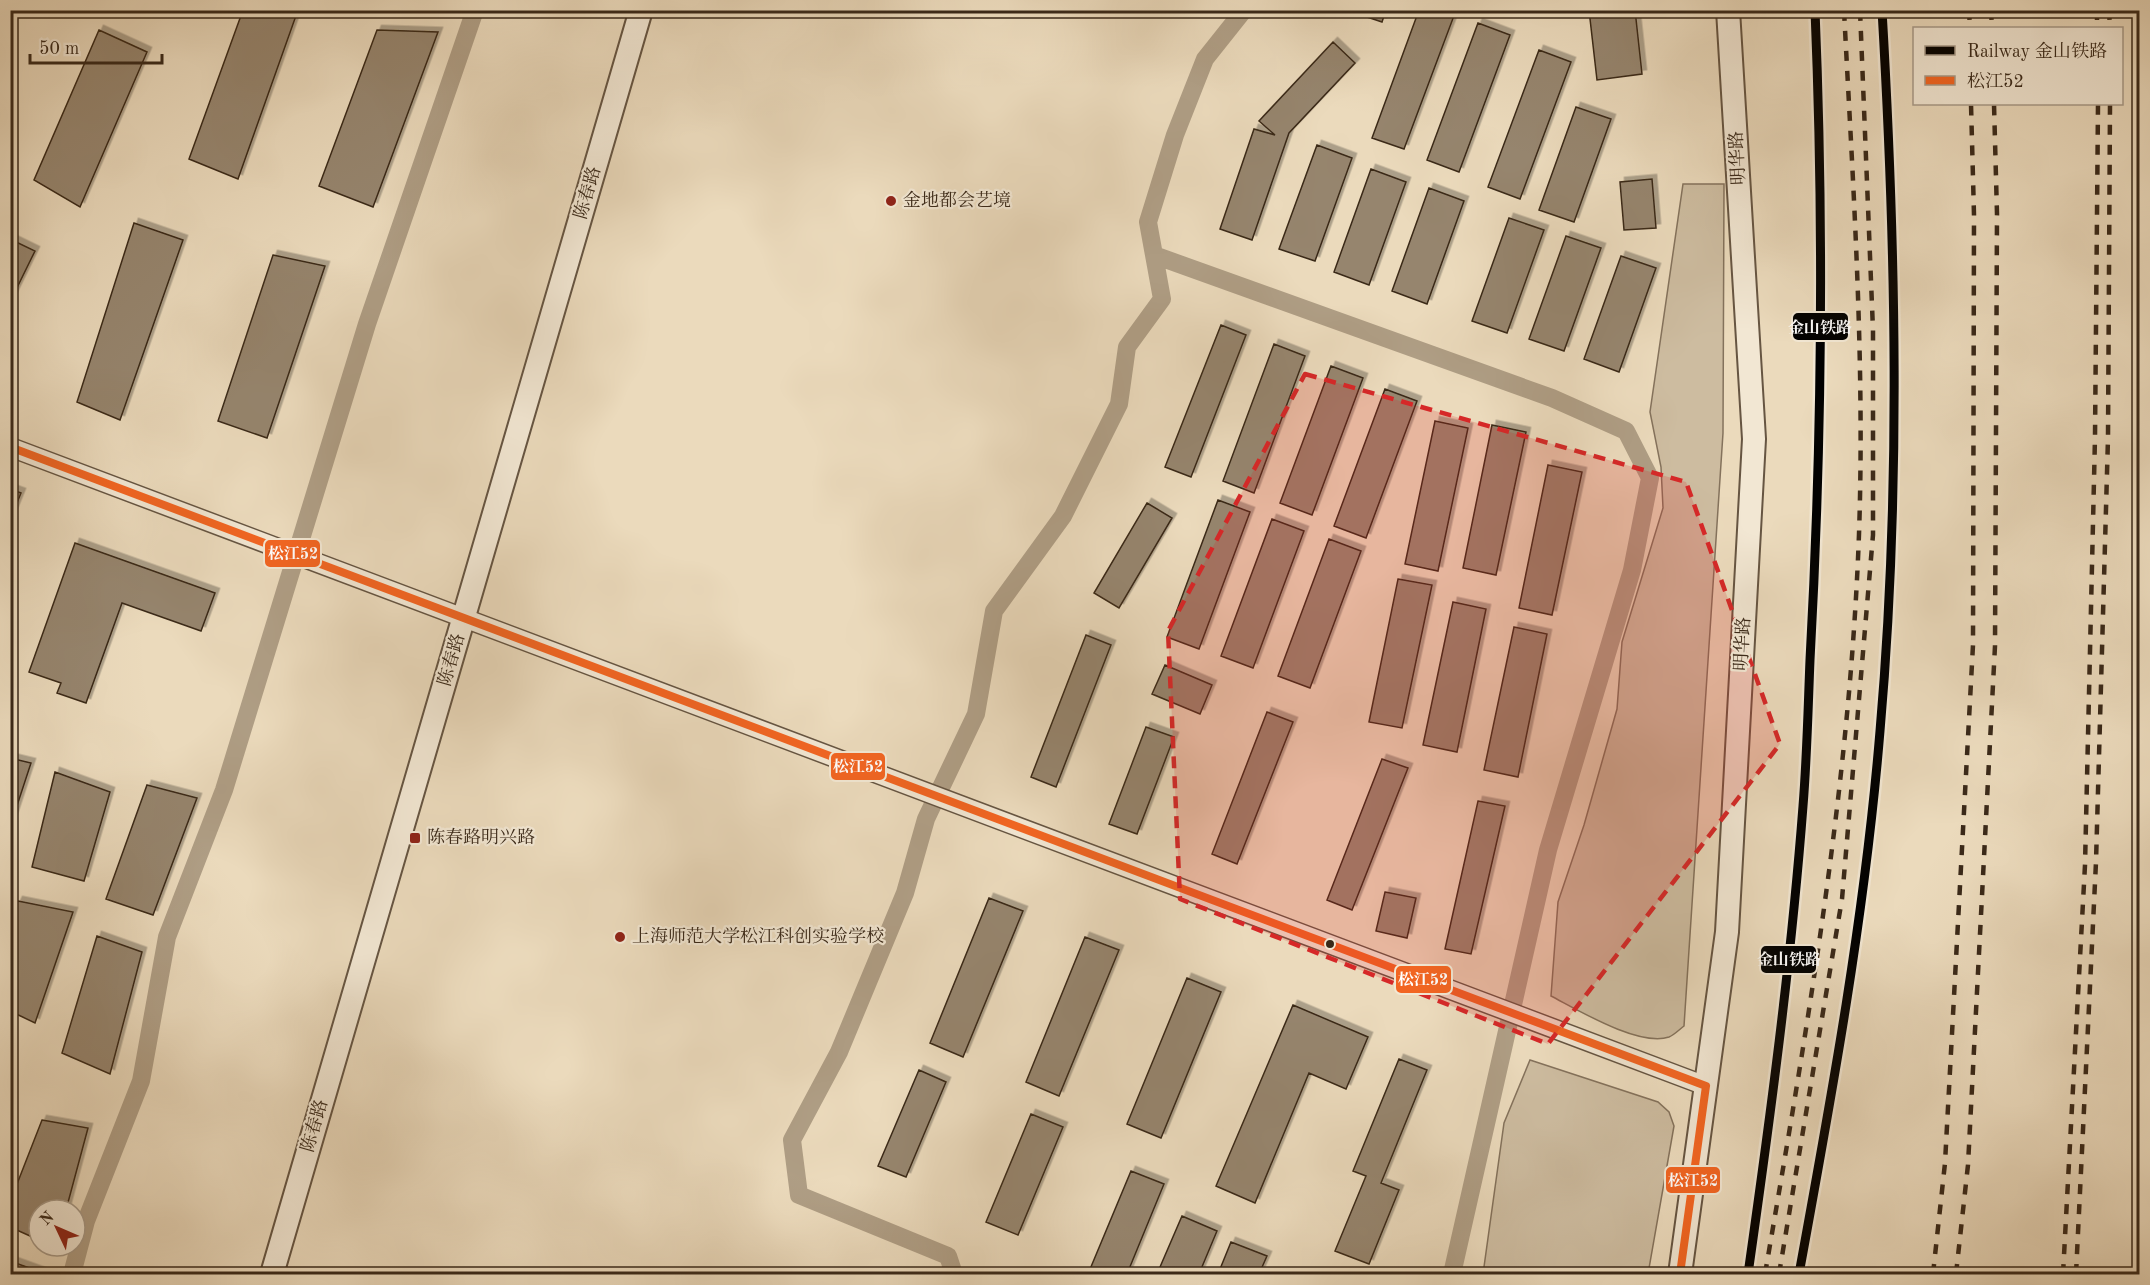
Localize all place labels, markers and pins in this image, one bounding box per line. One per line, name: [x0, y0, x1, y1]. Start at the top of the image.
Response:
place label: 金地都会艺境: [903, 190, 1011, 210]
marker: 金地都会艺境: [884, 194, 898, 208]
place label: 陈春路明兴路: [427, 827, 535, 847]
marker: 陈春路明兴路: [408, 831, 422, 845]
place label: 上海师范大学松江科创实验学校: [632, 926, 884, 946]
marker: 上海师范大学松江科创实验学校: [613, 930, 627, 944]
unlabelled marker: [1324, 938, 1336, 950]

